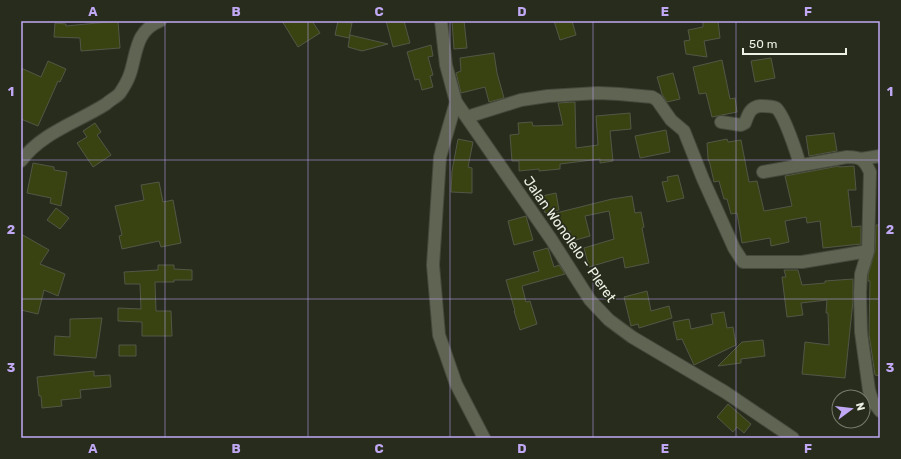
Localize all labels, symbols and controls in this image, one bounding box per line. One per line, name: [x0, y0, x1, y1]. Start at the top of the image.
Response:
text: A: [88, 4, 98, 19]
text: B: [231, 4, 241, 19]
text: C: [374, 4, 384, 19]
text: D: [517, 4, 527, 19]
text: E: [661, 4, 669, 19]
text: F: [804, 4, 812, 19]
scale bar: [743, 30, 846, 56]
text: 50 m: [749, 37, 777, 51]
text: 1: [8, 84, 14, 99]
text: 1: [887, 84, 893, 99]
street label: Jalan Wonolelo - Pleret: [520, 173, 620, 306]
text: 2: [7, 222, 15, 237]
text: 2: [886, 222, 894, 237]
text: 3: [7, 360, 16, 375]
text: 3: [886, 360, 895, 375]
north arrow: [831, 389, 871, 429]
text: N: [853, 401, 868, 412]
text: A: [88, 441, 98, 456]
text: B: [231, 441, 241, 456]
text: C: [374, 441, 384, 456]
text: D: [517, 441, 527, 456]
text: E: [661, 441, 669, 456]
text: F: [804, 441, 812, 456]

